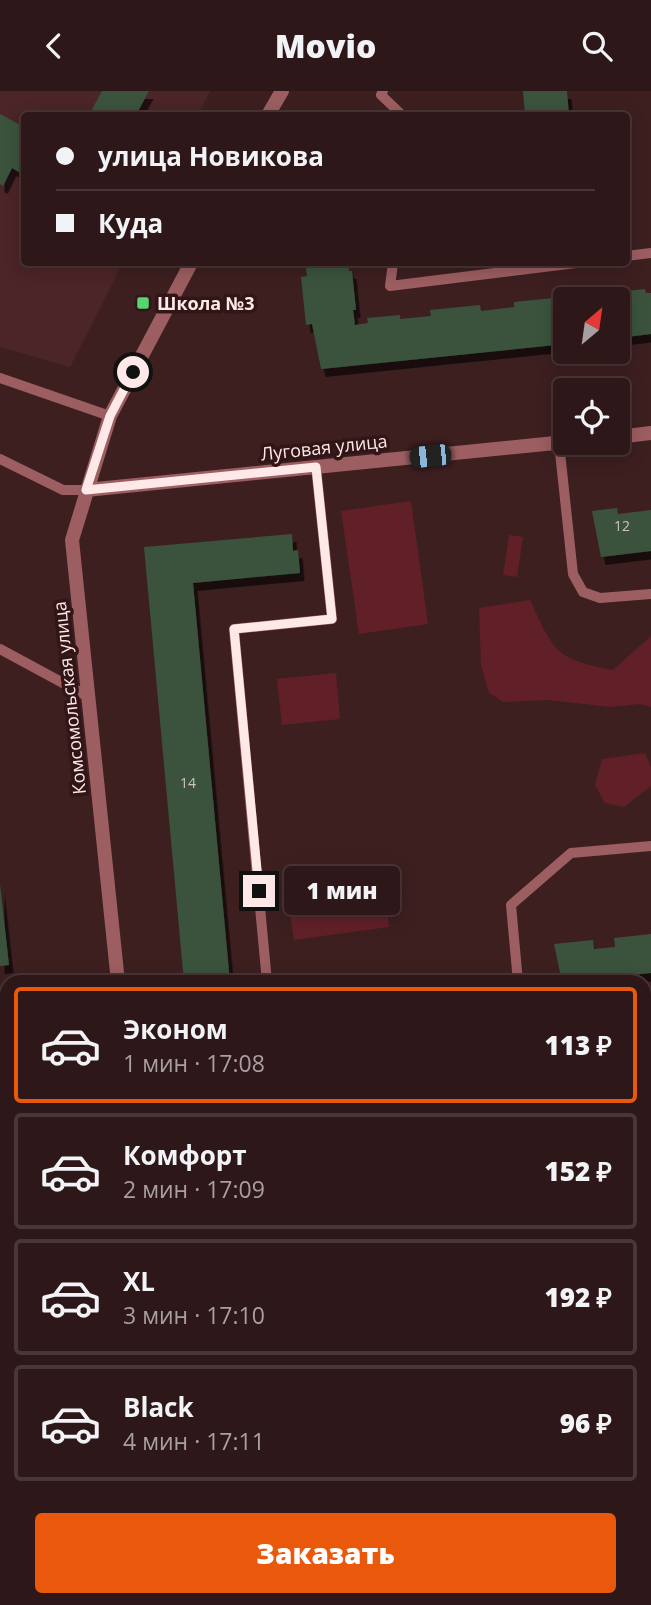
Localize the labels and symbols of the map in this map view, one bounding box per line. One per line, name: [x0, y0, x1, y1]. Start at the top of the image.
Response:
north arrow: [553, 287, 630, 364]
place label: Школа №3: [157, 291, 255, 315]
marker: Школа №3: [135, 295, 151, 311]
route start: [117, 356, 149, 388]
street label: Луговая улица: [259, 428, 389, 466]
car: [409, 443, 452, 469]
house number: 12: [614, 516, 630, 535]
street label: Комсомольская улица: [47, 600, 91, 796]
house number: 14: [180, 773, 196, 792]
callout: 1 мин: [284, 867, 399, 915]
route end: [243, 875, 275, 907]

